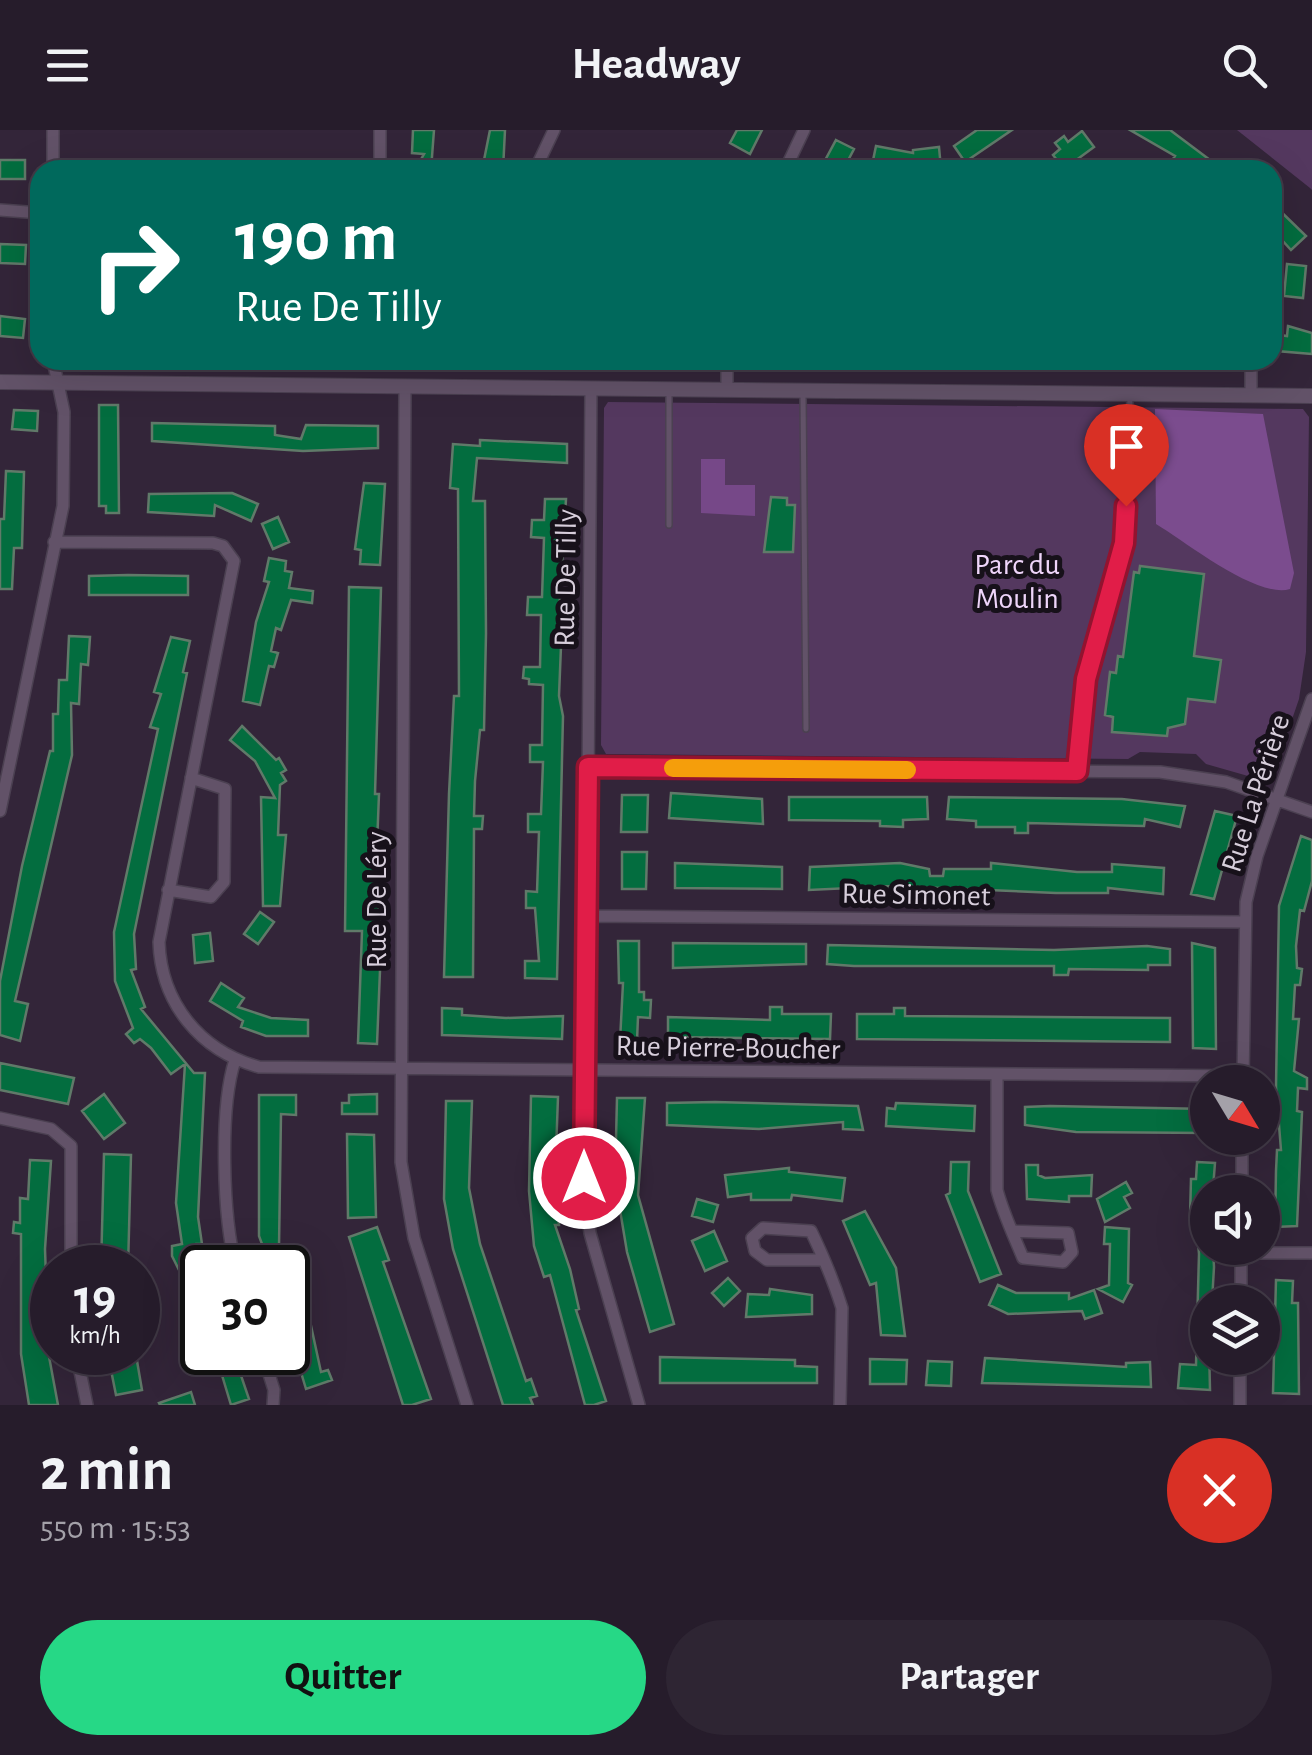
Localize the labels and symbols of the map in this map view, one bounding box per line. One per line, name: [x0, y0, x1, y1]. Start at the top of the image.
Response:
pin: [1084, 404, 1169, 507]
street label: Rue De Tilly: [550, 509, 582, 647]
park label: Parc du Moulin: [974, 550, 1060, 614]
street label: Rue La Périère: [1216, 711, 1296, 876]
street label: Rue De Léry: [362, 831, 392, 969]
street label: Rue Simonet: [841, 879, 991, 911]
street label: Rue Pierre-Boucher: [615, 1031, 841, 1065]
north arrow: [1190, 1065, 1280, 1155]
position arrow: [532, 1126, 636, 1230]
speed limit sign: 30: [180, 1245, 310, 1375]

